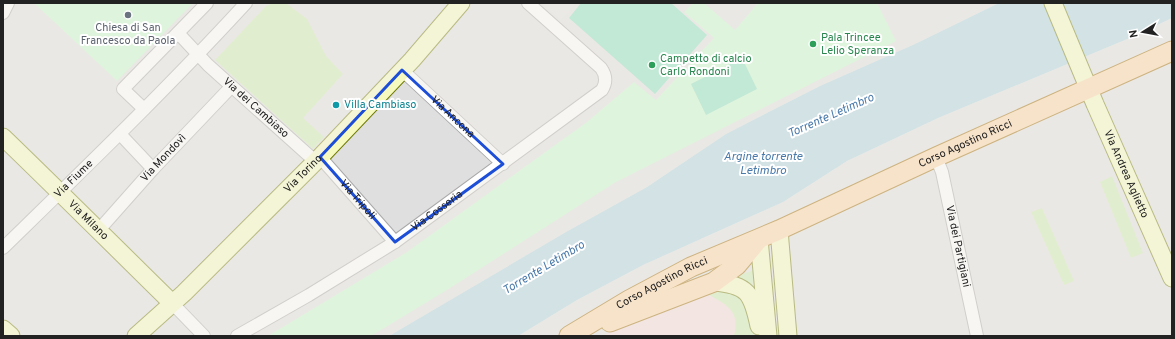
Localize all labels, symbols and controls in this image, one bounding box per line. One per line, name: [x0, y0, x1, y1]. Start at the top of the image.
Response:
marker: Chiesa di San Francesco da Paola: [123, 10, 133, 20]
north arrow: [1123, 12, 1163, 52]
place label: Chiesa di San Francesco da Paola: [81, 21, 175, 48]
text: N: [1127, 29, 1142, 39]
place label: Pala Trincee Lelio Speranza: [821, 31, 894, 58]
marker: Pala Trincee Lelio Speranza: [808, 39, 818, 49]
place label: Campetto di calcio Carlo Rondoni: [660, 52, 752, 79]
marker: Campetto di calcio Carlo Rondoni: [647, 60, 657, 70]
street label: Via dei Cambiaso: [220, 74, 292, 141]
water label: Torrente Letimbro: [785, 90, 877, 142]
street label: Via Ancona: [427, 93, 478, 141]
place label: Villa Cambiaso: [344, 98, 416, 112]
marker: Villa Cambiaso: [331, 100, 341, 110]
street label: Corso Agostino Ricci: [916, 117, 1014, 171]
street label: Via Andrea Aglietto: [1100, 128, 1152, 220]
street label: Via Mondovì: [138, 131, 189, 185]
water label: Argine torrente Letimbro: [723, 149, 803, 179]
street label: Via Torino: [281, 152, 325, 196]
street label: Via Fiume: [51, 157, 96, 201]
street label: Via Tripoli: [336, 177, 379, 223]
street label: Via Cosseria: [408, 187, 466, 235]
street label: Via Milano: [65, 197, 111, 243]
street label: Via dei Partigiani: [942, 204, 973, 289]
water label: Torrente Letimbro: [500, 237, 588, 299]
street label: Corso Agostino Ricci: [614, 254, 710, 313]

